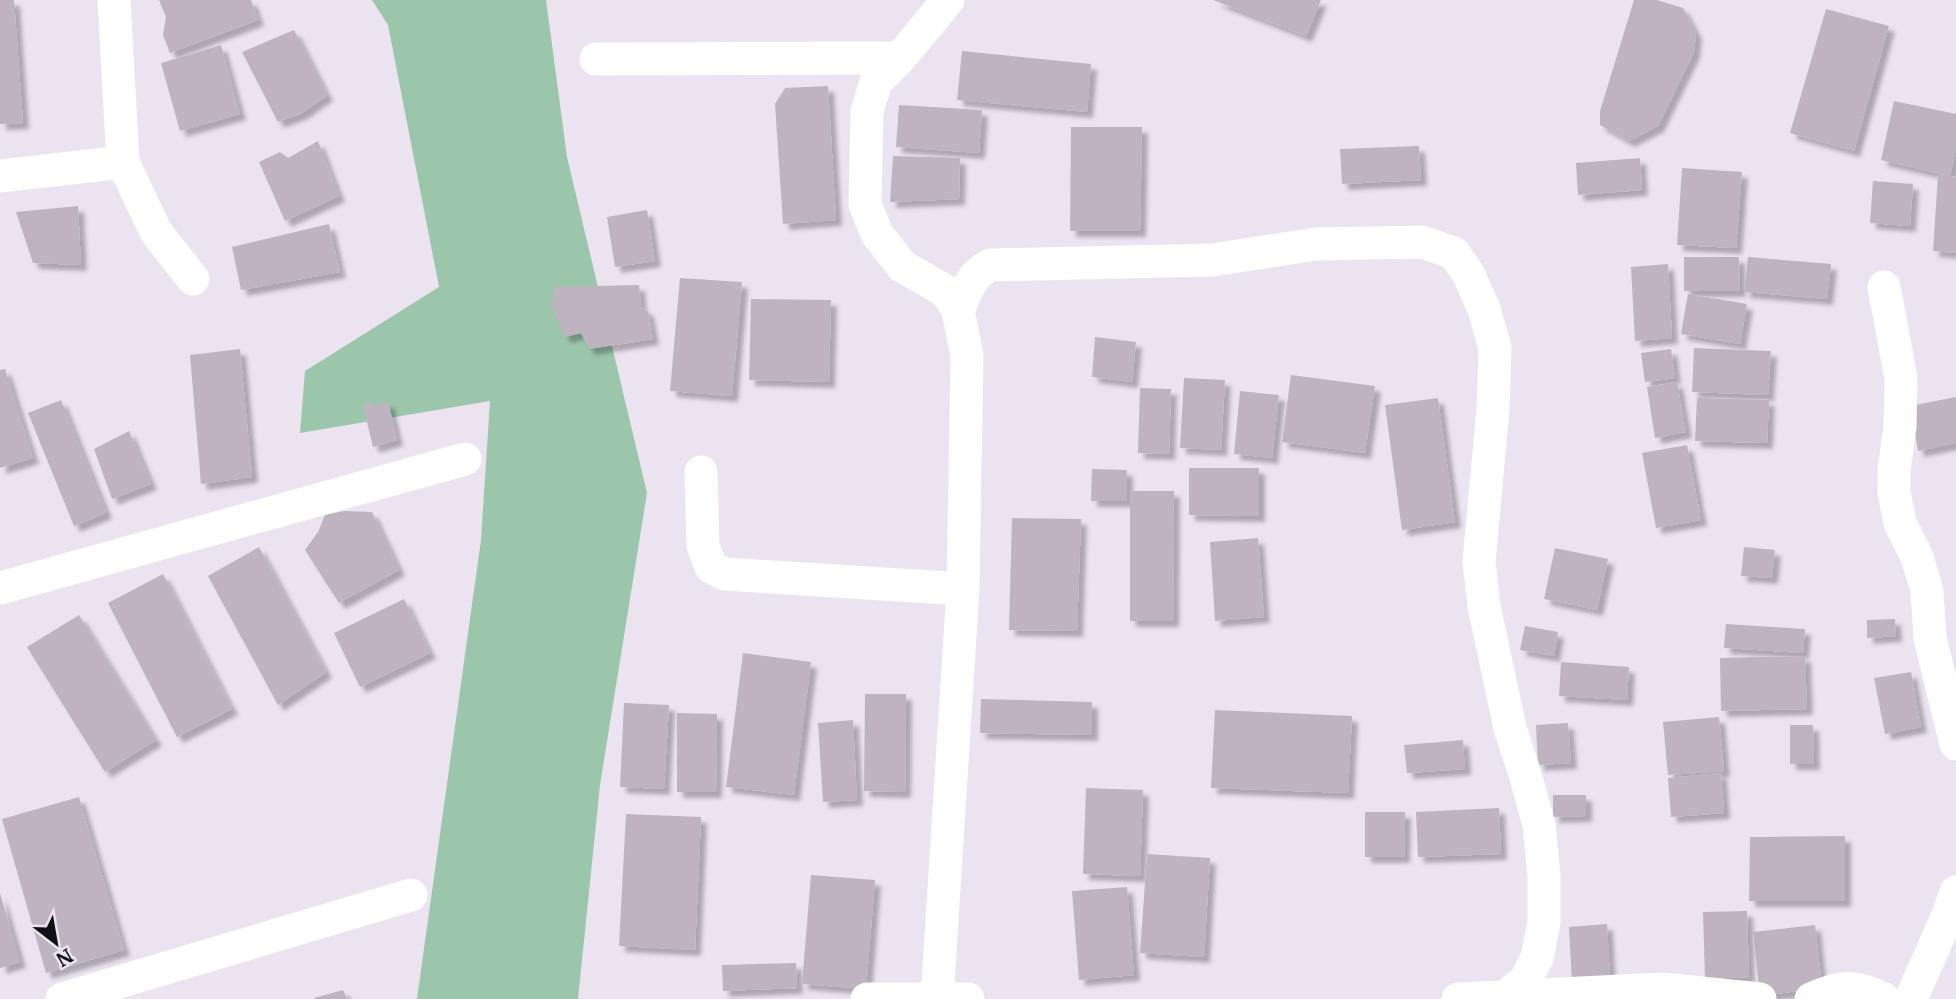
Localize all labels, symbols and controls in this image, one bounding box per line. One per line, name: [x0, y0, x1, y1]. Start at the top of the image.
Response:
north arrow: [21, 908, 91, 978]
text: N: [52, 943, 77, 972]

